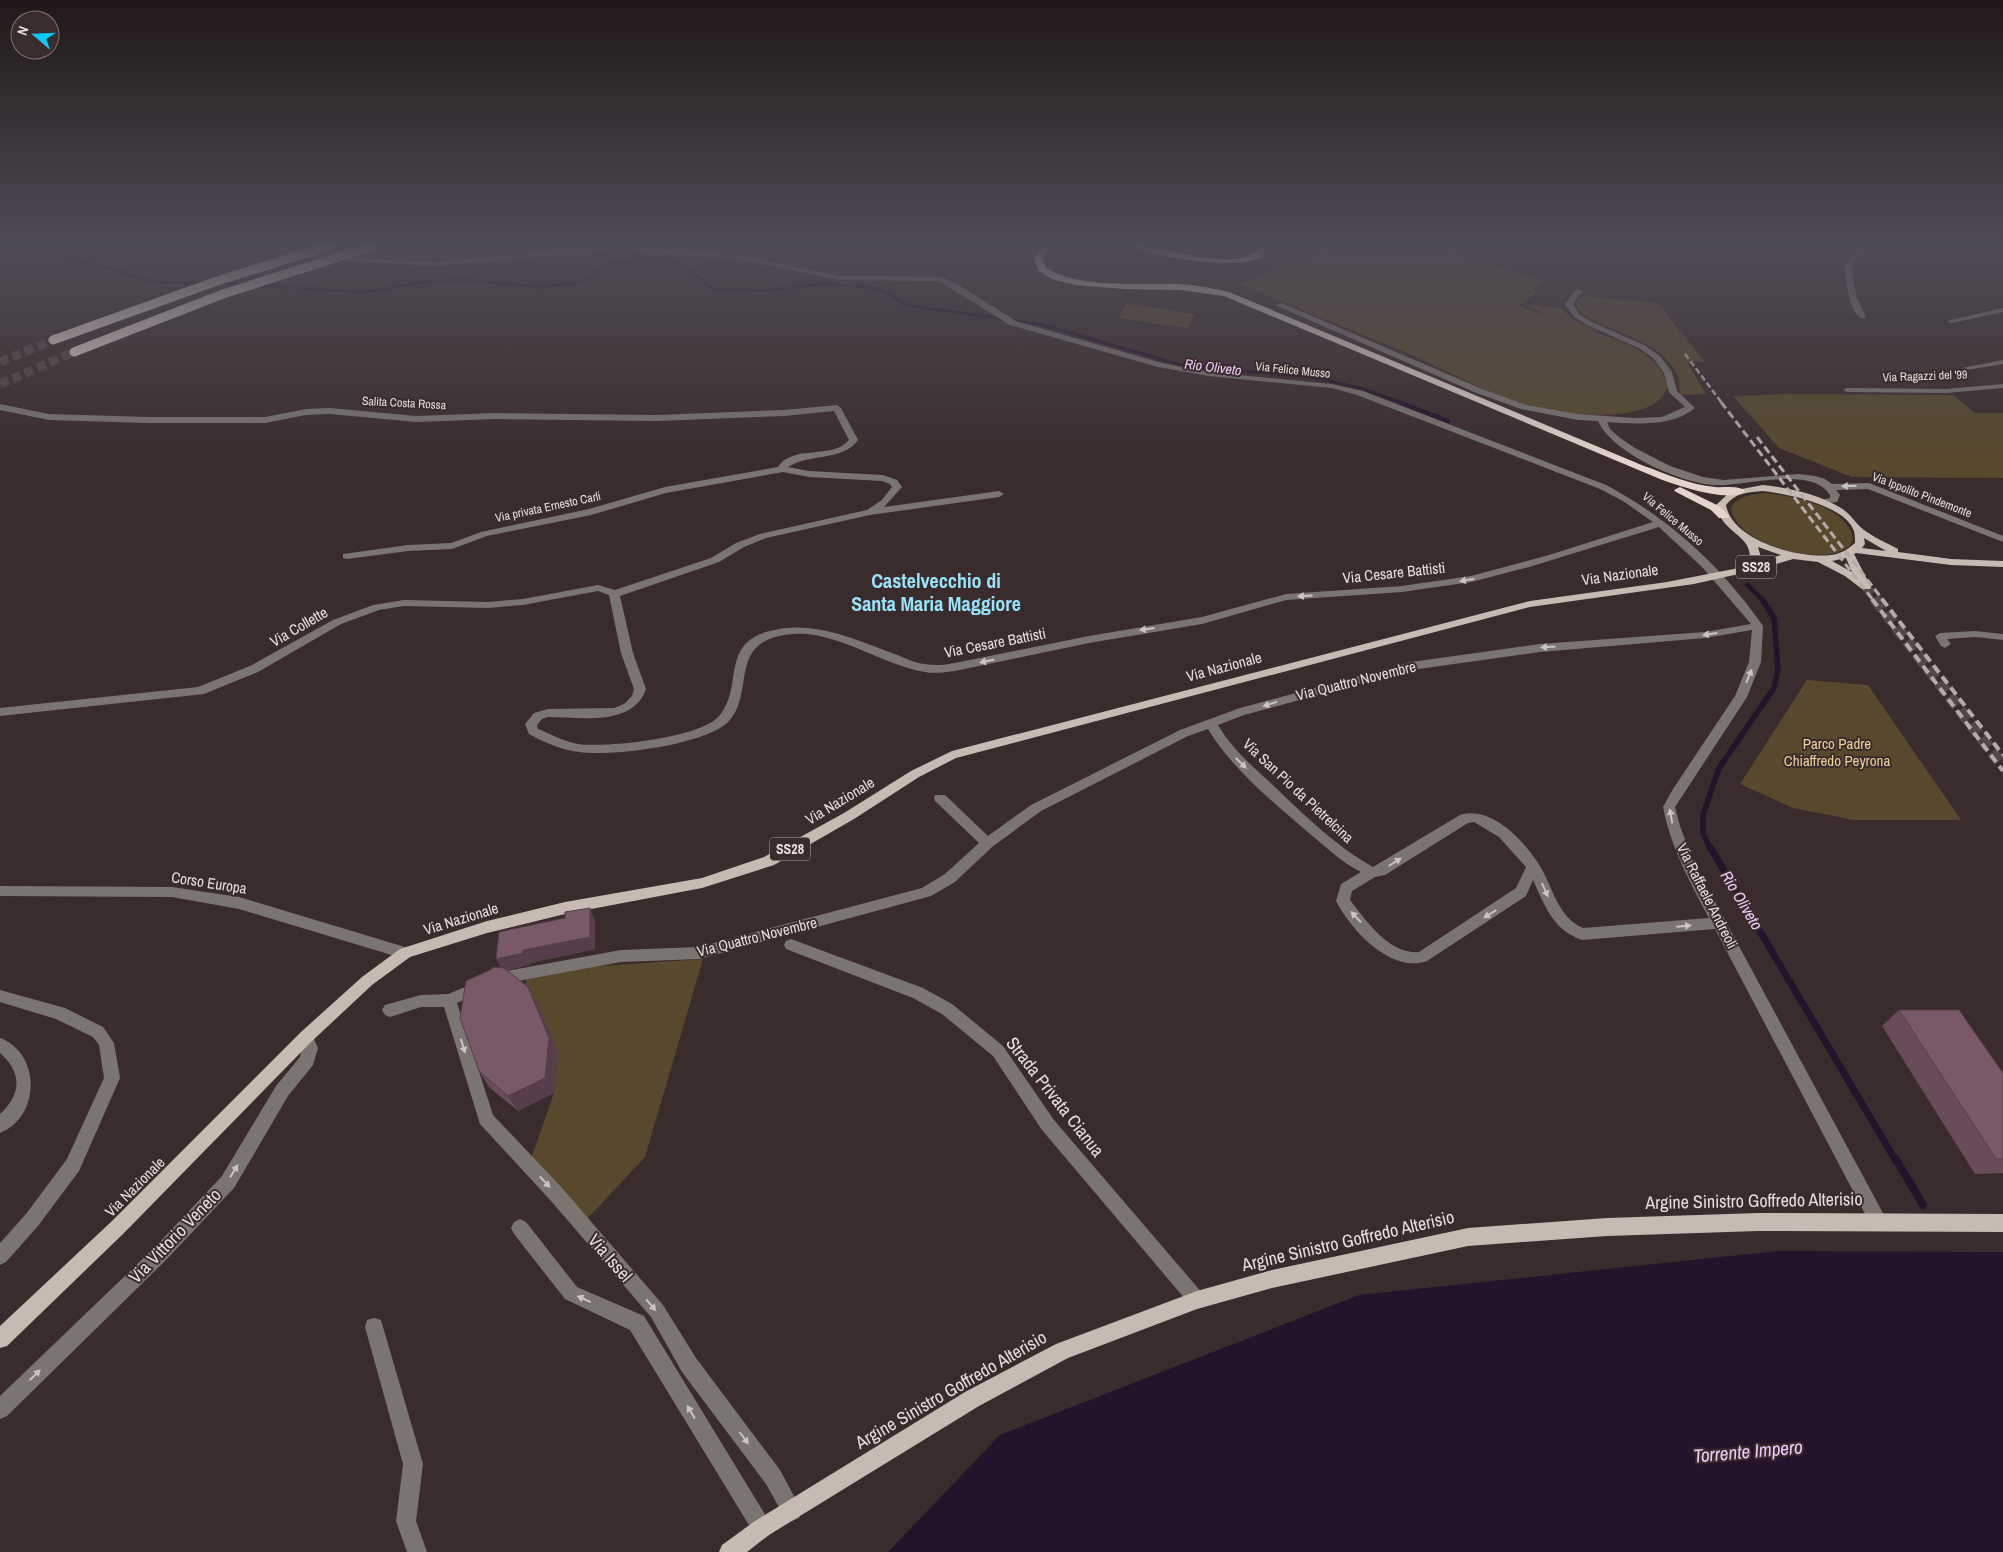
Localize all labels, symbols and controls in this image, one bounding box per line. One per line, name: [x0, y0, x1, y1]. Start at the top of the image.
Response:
north arrow: [10, 10, 60, 60]
text: N: [13, 24, 33, 38]
water label: Rio Oliveto: [1183, 355, 1243, 379]
street label: Via Felice Musso: [1255, 358, 1331, 382]
street label: Via Ragazzi del '99: [1882, 367, 1968, 385]
street label: Salita Costa Rossa: [362, 393, 447, 413]
street label: Via Ippolito Pindemonte: [1870, 469, 1974, 521]
one-way arrow: [1841, 482, 1857, 490]
street label: Via privata Ernesto Carli: [494, 488, 602, 526]
street label: Via Felice Musso: [1639, 489, 1707, 549]
road number: SS28: [1736, 556, 1776, 578]
street label: Via Cesare Battisti: [1342, 557, 1446, 588]
street label: Via Nazionale: [1580, 559, 1660, 590]
district label: Castelvecchio di Santa Maria Maggiore: [851, 567, 1021, 617]
one-way arrow: [1458, 576, 1474, 584]
one-way arrow: [1297, 593, 1313, 601]
street label: Via Collette: [266, 602, 332, 652]
street label: Via Cesare Battisti: [942, 622, 1047, 663]
one-way arrow: [1138, 625, 1154, 633]
one-way arrow: [1702, 630, 1718, 638]
one-way arrow: [1540, 644, 1556, 652]
street label: Via Nazionale: [1184, 646, 1264, 687]
street label: Via Quattro Novembre: [1294, 655, 1418, 706]
one-way arrow: [979, 658, 995, 666]
one-way arrow: [1745, 668, 1753, 683]
one-way arrow: [1262, 700, 1277, 708]
park label: Parco Padre Chiaffredo Peyrona: [1784, 733, 1890, 771]
street label: Via San Pio da Pietrelcina: [1238, 734, 1359, 848]
one-way arrow: [1235, 757, 1247, 769]
street label: Via Nazionale: [801, 772, 878, 829]
one-way arrow: [1666, 807, 1674, 823]
road number: SS28: [770, 838, 810, 861]
street label: Via Raffaele Andreoli: [1672, 839, 1743, 952]
one-way arrow: [1389, 857, 1402, 866]
street label: Corso Europa: [170, 866, 248, 899]
water label: Rio Oliveto: [1716, 866, 1768, 934]
one-way arrow: [1541, 883, 1549, 897]
street label: Via Nazionale: [421, 897, 501, 940]
one-way arrow: [1483, 909, 1497, 918]
street label: Via Quattro Novembre: [695, 911, 819, 962]
one-way arrow: [1350, 911, 1361, 924]
one-way arrow: [1676, 921, 1692, 929]
street label: Strada Privata Cianua: [1001, 1031, 1110, 1162]
one-way arrow: [460, 1039, 468, 1054]
street label: Via Nazionale: [100, 1152, 169, 1221]
one-way arrow: [230, 1165, 239, 1178]
one-way arrow: [539, 1176, 550, 1189]
street label: Via Vittorio Veneto: [123, 1183, 227, 1289]
street label: Argine Sinistro Goffredo Alterisio: [1644, 1186, 1863, 1215]
street label: Argine Sinistro Goffredo Alterisio: [1238, 1204, 1457, 1277]
street label: Via Issel: [582, 1228, 638, 1287]
one-way arrow: [577, 1294, 591, 1302]
one-way arrow: [645, 1299, 656, 1311]
street label: Argine Sinistro Goffredo Alterisio: [850, 1324, 1051, 1455]
one-way arrow: [29, 1369, 41, 1381]
one-way arrow: [686, 1405, 695, 1418]
one-way arrow: [739, 1431, 749, 1445]
water label: Torrente Impero: [1692, 1433, 1804, 1469]

